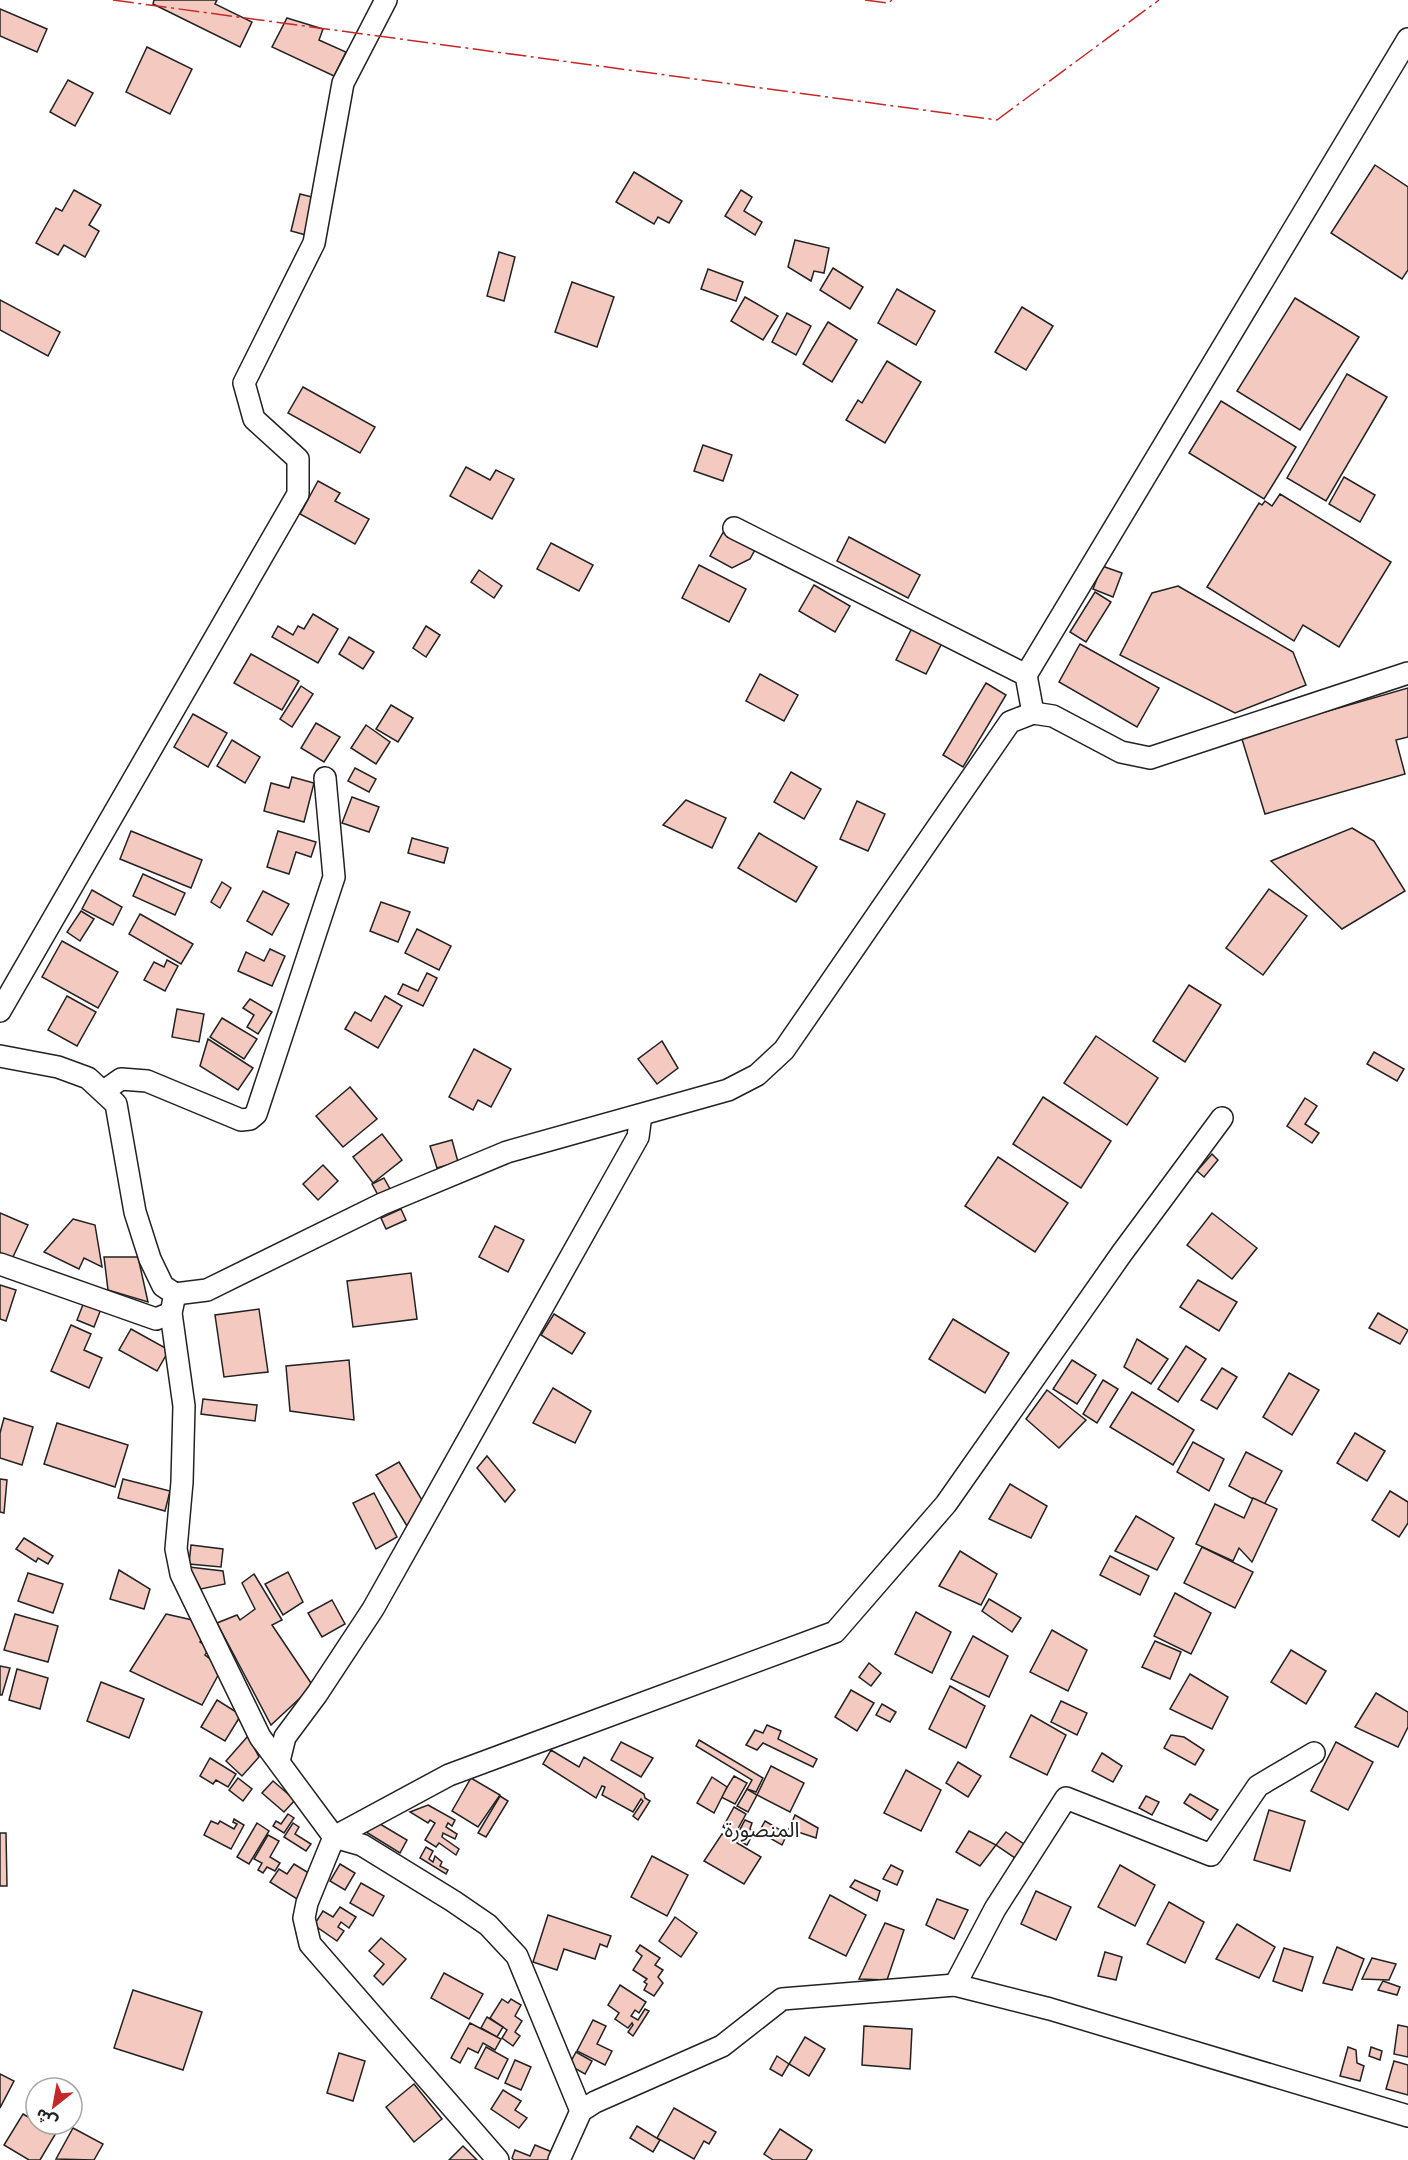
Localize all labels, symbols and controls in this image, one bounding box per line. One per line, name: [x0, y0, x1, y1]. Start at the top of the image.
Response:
district label: المنصورة: [724, 1815, 800, 1844]
north arrow: [24, 2076, 84, 2136]
text: ش: [31, 2103, 62, 2134]

